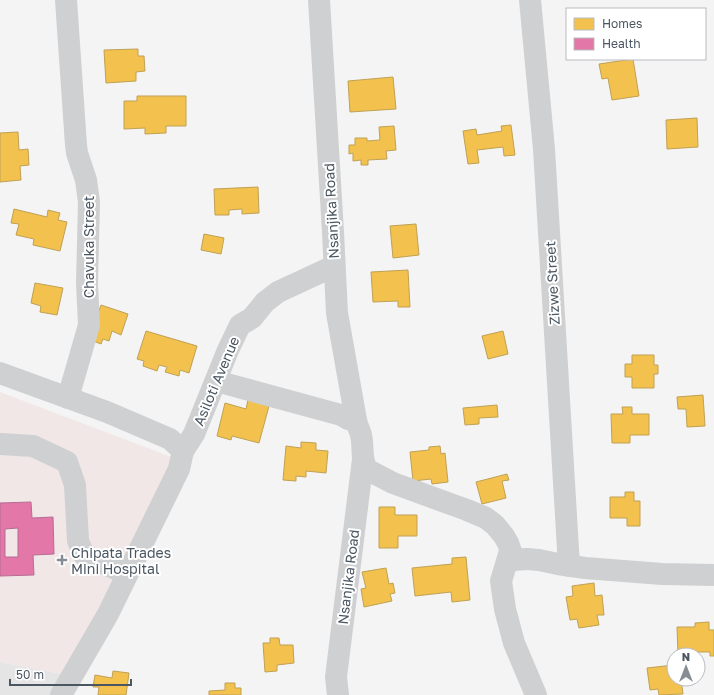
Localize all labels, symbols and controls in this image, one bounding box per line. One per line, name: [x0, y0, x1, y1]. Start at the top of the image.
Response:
legend: [566, 8, 706, 60]
text: Homes: [602, 16, 642, 31]
text: Health: [602, 36, 641, 51]
street label: Nsanjika Road: [320, 163, 342, 259]
street label: Chavuka Street: [80, 196, 97, 298]
street label: Zizwe Street: [541, 241, 563, 325]
street label: Asiloti Avenue: [190, 334, 242, 428]
street label: Nsanjika Road: [334, 529, 362, 625]
place label: Chipata Trades Mini Hospital: [71, 544, 171, 577]
marker: Chipata Trades Mini Hospital: [56, 554, 68, 566]
north arrow: [666, 647, 706, 687]
text: N: [682, 650, 690, 663]
scale bar: [10, 661, 131, 687]
text: 50 m: [16, 667, 44, 682]

